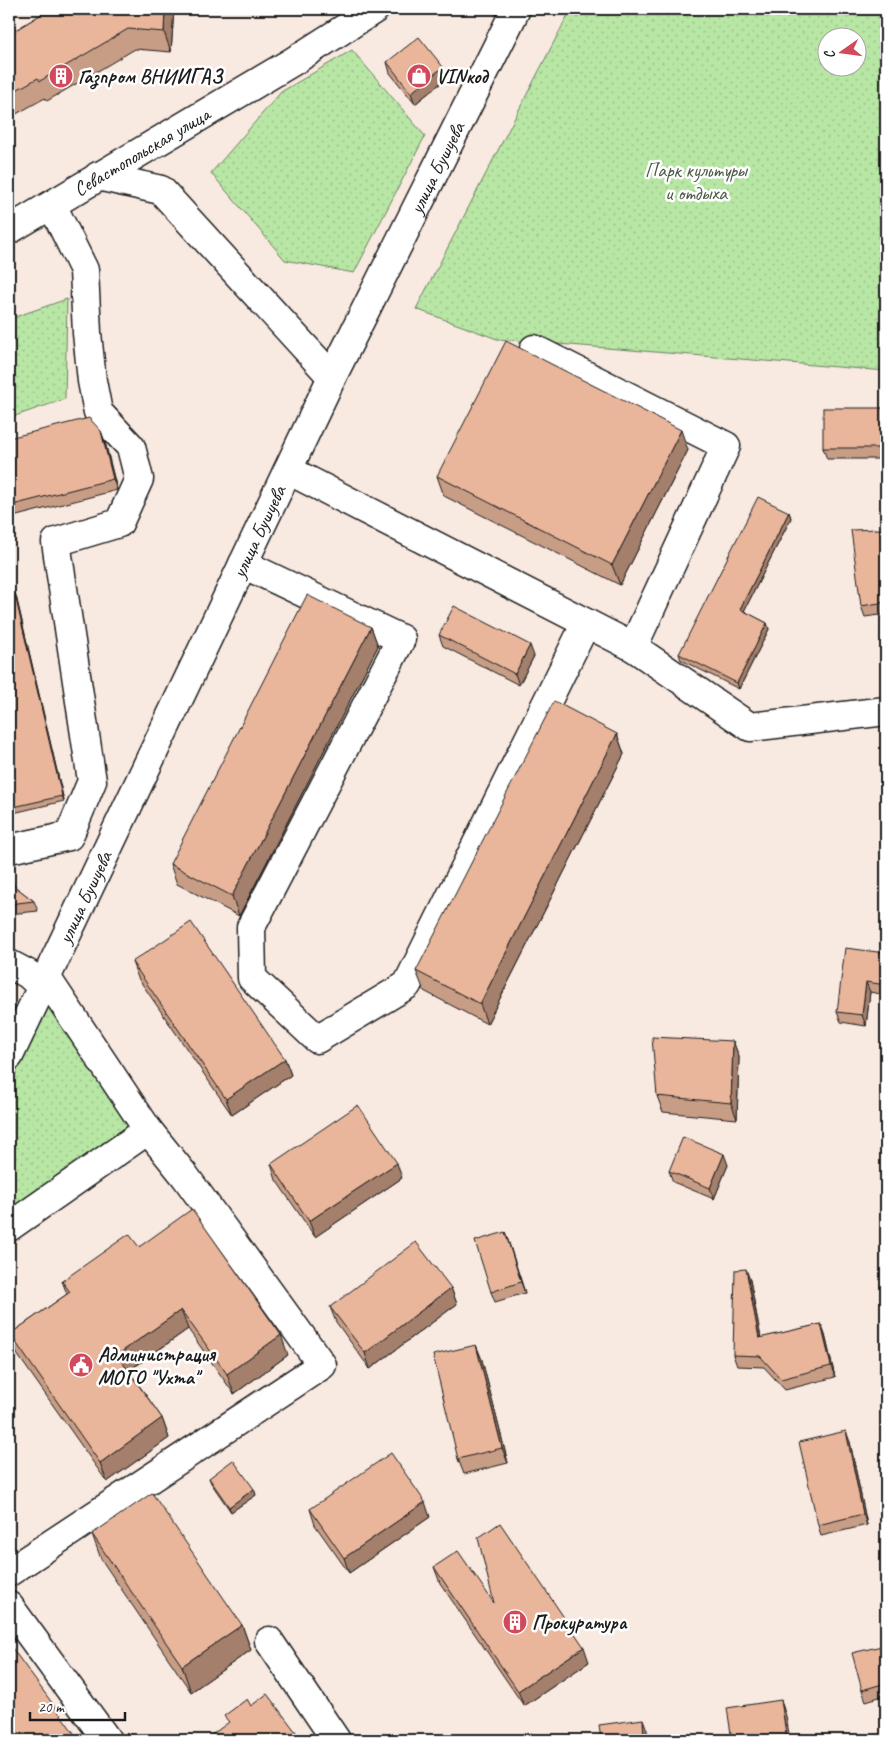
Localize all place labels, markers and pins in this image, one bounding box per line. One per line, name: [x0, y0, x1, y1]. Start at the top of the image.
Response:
building icon: Газпром ВНИИГАЗ: [48, 63, 74, 89]
shop icon: VINкод: [406, 63, 432, 89]
place label: Газпром ВНИИГАЗ: [78, 64, 224, 90]
place label: VINкод: [436, 64, 489, 89]
place label: Администрация МОГО "Ухта": [98, 1342, 217, 1390]
public building icon: Администрация МОГО "Ухта": [68, 1352, 94, 1378]
building icon: Прокуратура: [502, 1609, 528, 1635]
place label: Прокуратура: [532, 1610, 628, 1636]

